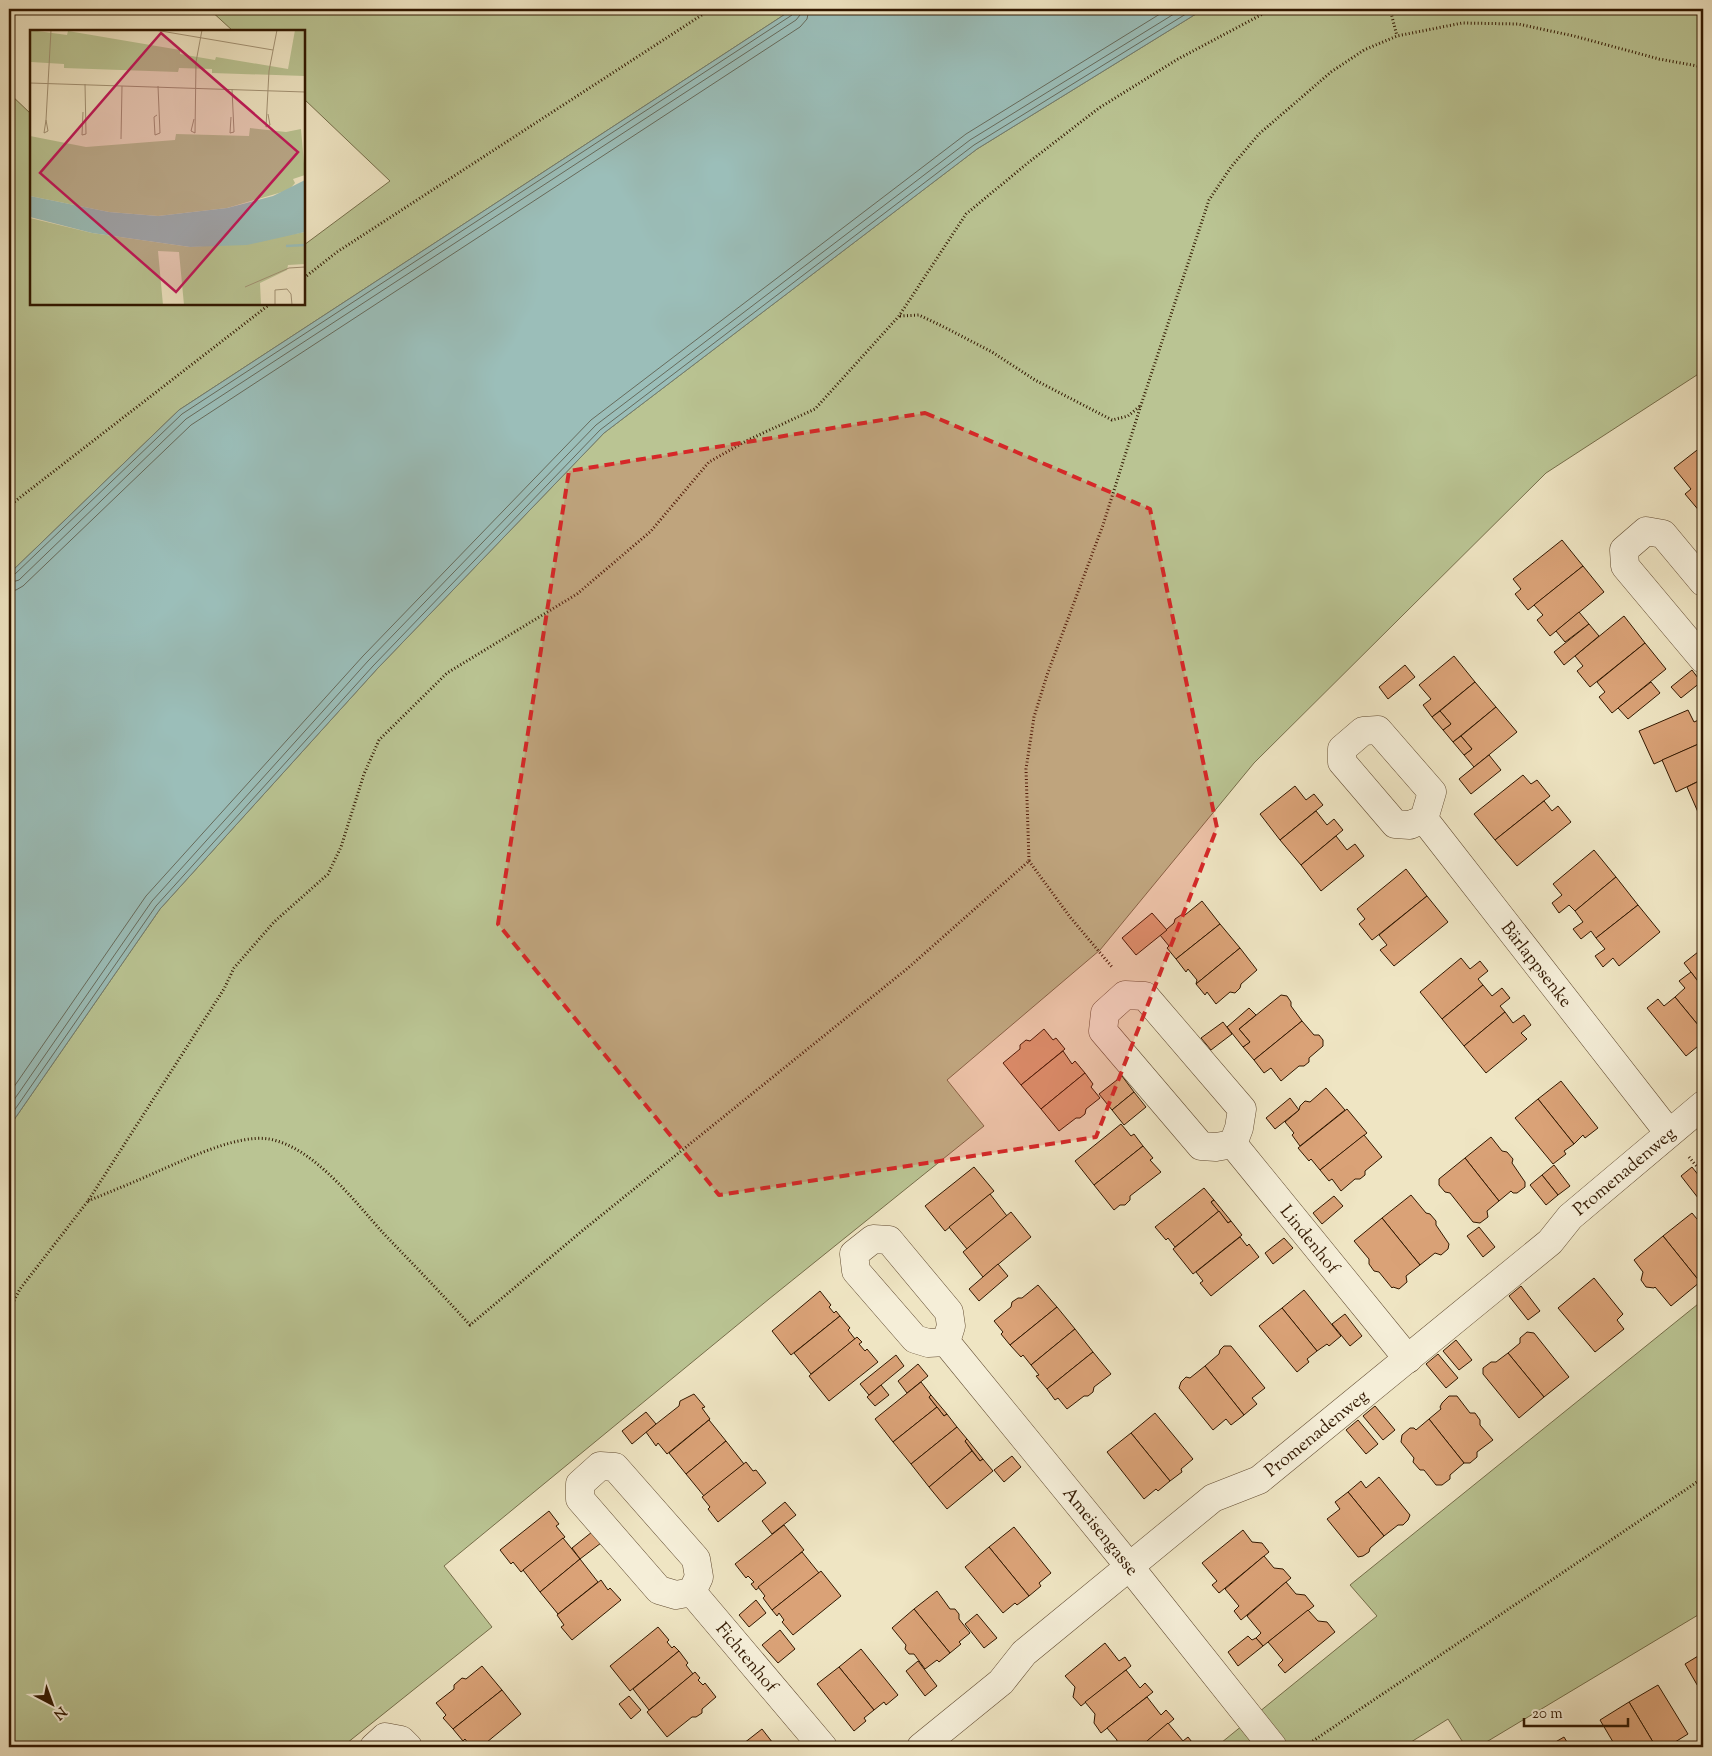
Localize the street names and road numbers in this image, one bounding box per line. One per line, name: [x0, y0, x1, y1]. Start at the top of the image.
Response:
street label: Bärlappsenke: [1493, 917, 1577, 1014]
street label: Promenadenweg: [1568, 1122, 1682, 1223]
street label: Lindenhof: [1273, 1200, 1345, 1281]
street label: Promenadenweg: [1260, 1384, 1375, 1485]
street label: Ameisengasse: [1055, 1482, 1144, 1583]
street label: Fichtenhof: [708, 1617, 783, 1700]

